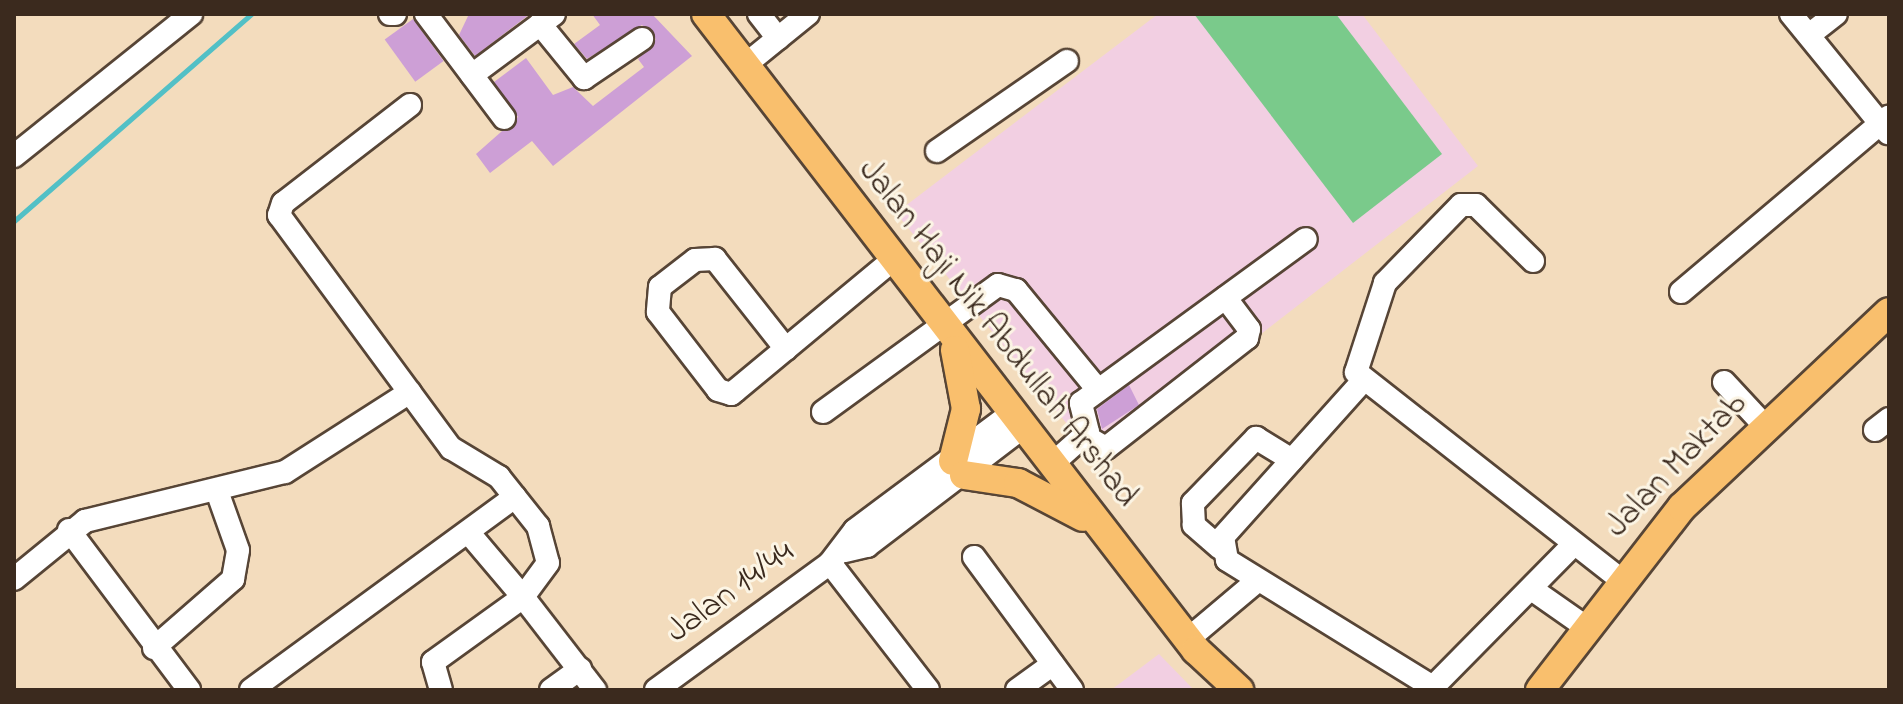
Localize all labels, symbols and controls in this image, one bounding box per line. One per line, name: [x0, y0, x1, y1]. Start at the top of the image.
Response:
street label: Jalan Haji Nik Abdullah Arshad: [848, 152, 1146, 516]
street label: Jalan Maktab: [1598, 385, 1756, 547]
street label: Jalan 14/44: [659, 533, 803, 653]

